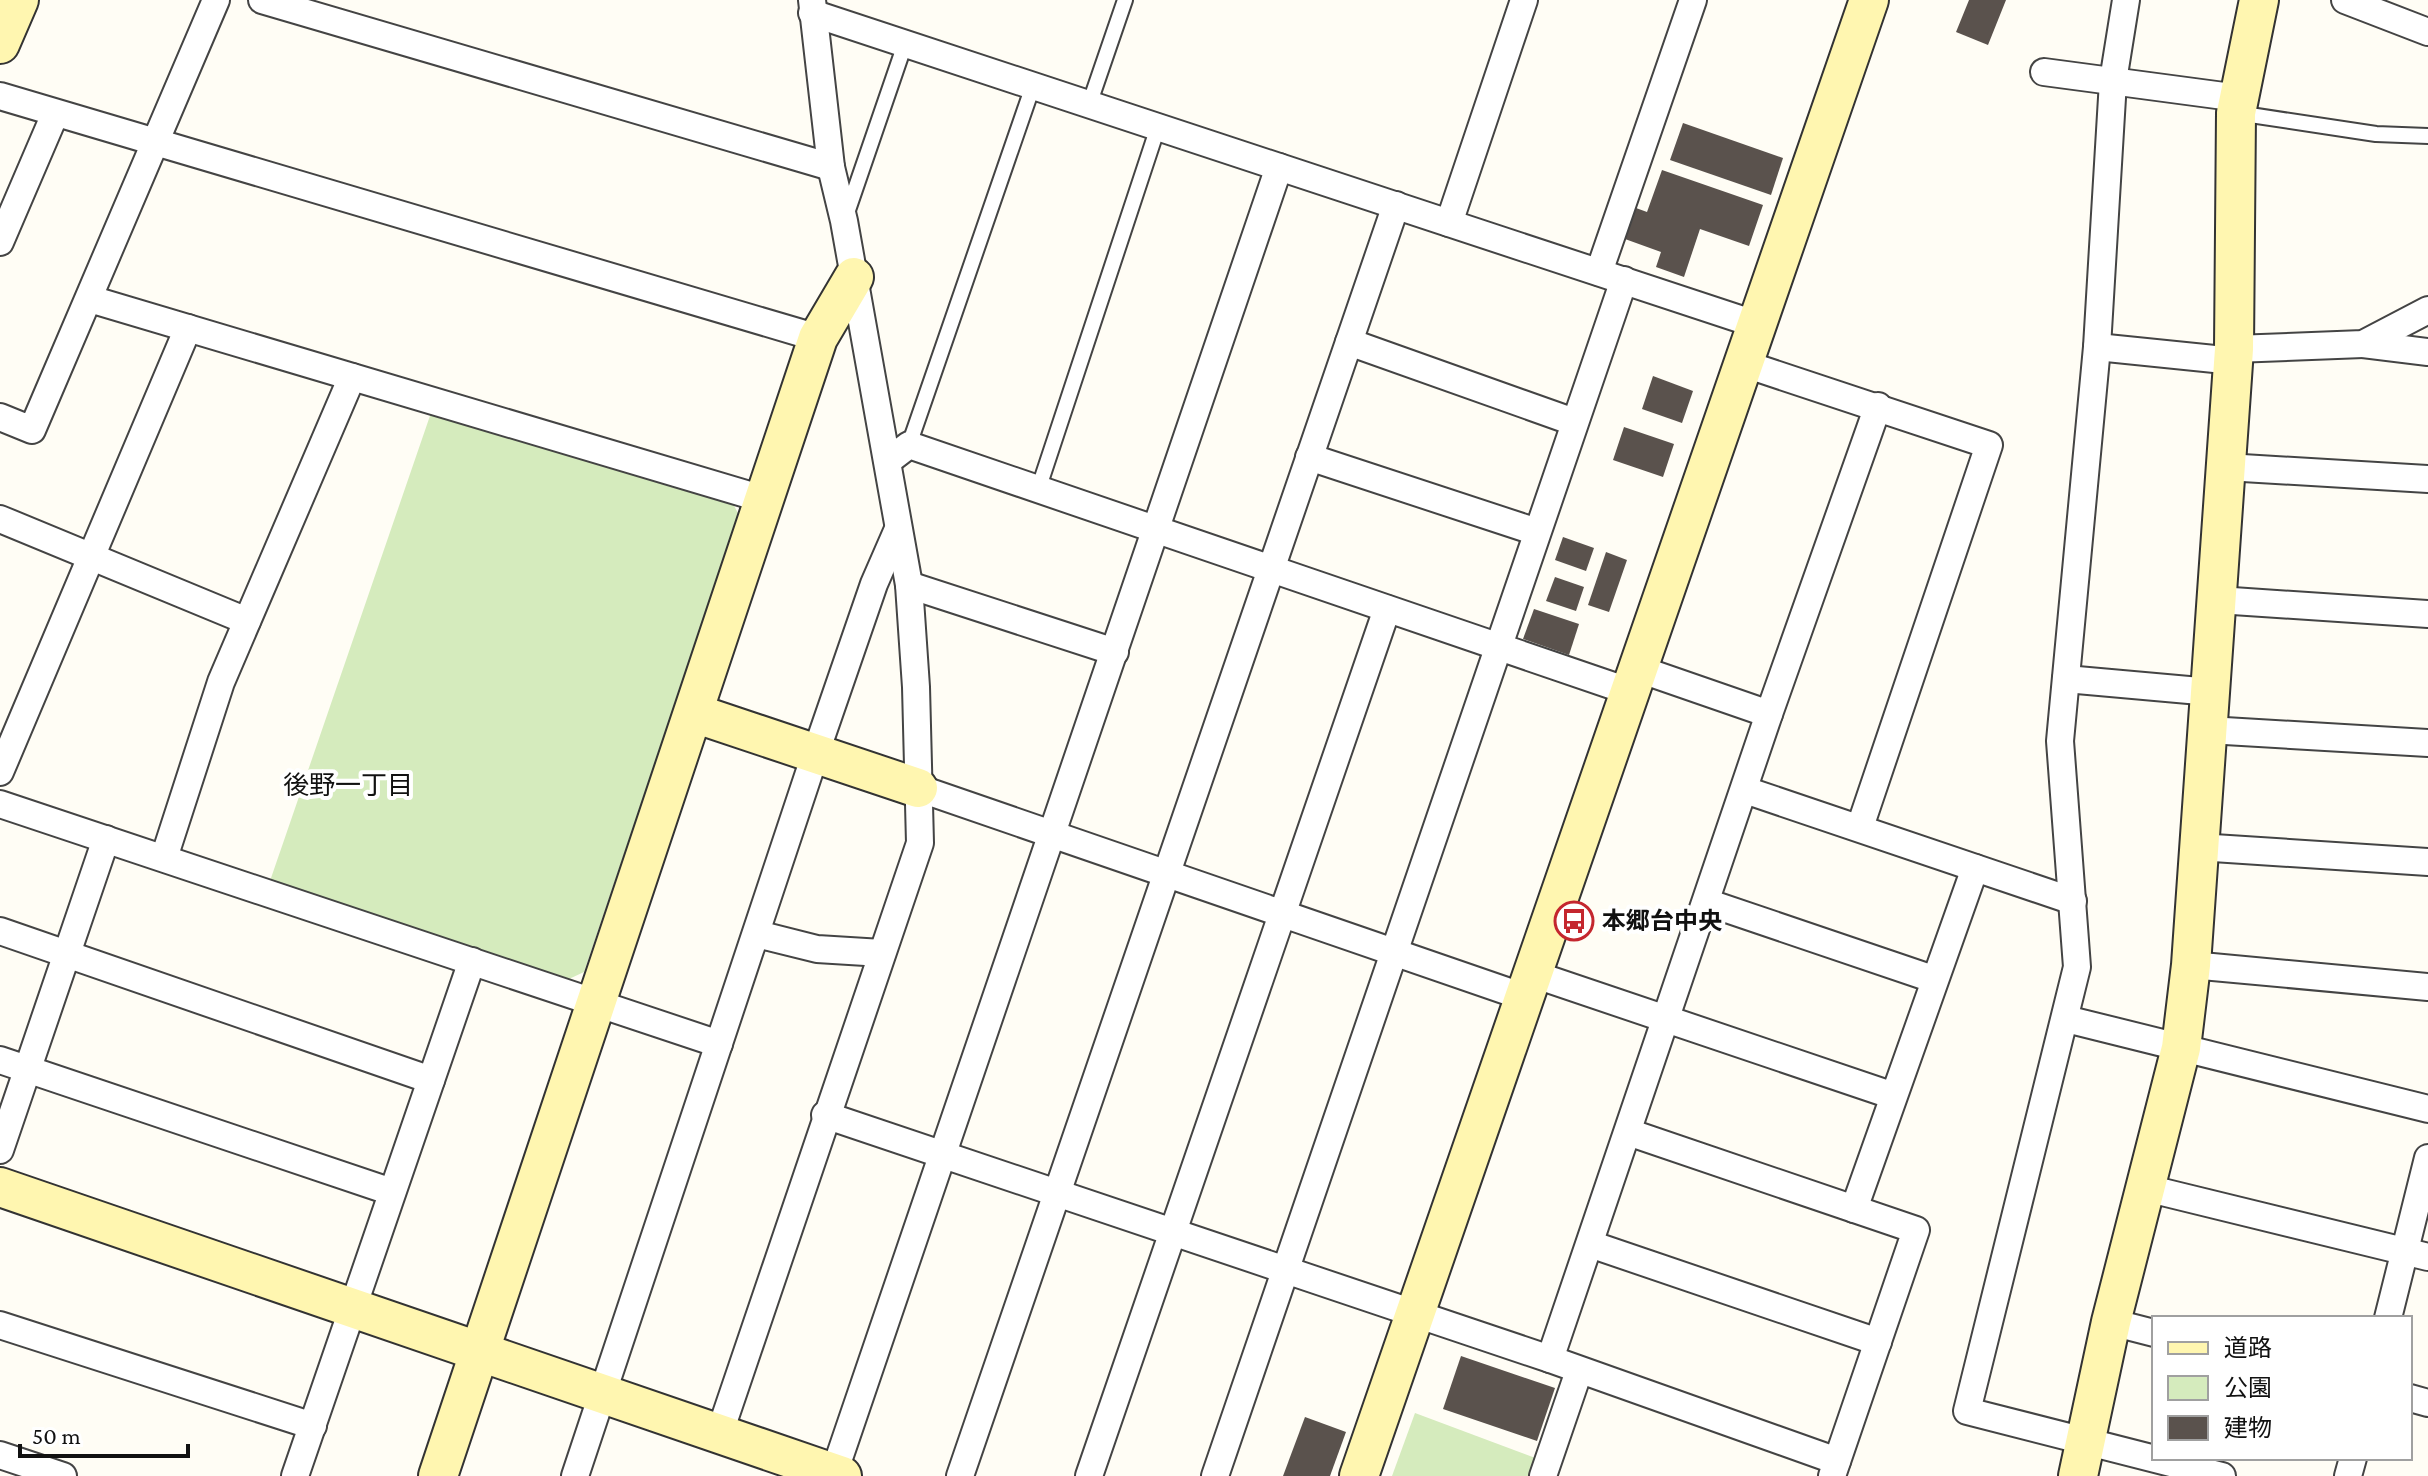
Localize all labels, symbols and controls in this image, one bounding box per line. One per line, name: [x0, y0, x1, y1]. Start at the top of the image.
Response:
district label: 後野一丁目: [283, 771, 413, 800]
bus stop icon: 本郷台中央: [1553, 900, 1595, 942]
place label: 本郷台中央: [1602, 907, 1722, 934]
legend: [2152, 1316, 2412, 1460]
text: 道路: [2224, 1334, 2272, 1361]
text: 公園: [2224, 1374, 2272, 1401]
scale bar: [20, 1408, 188, 1458]
text: 建物: [2224, 1414, 2272, 1441]
text: 50 m: [32, 1422, 81, 1449]

